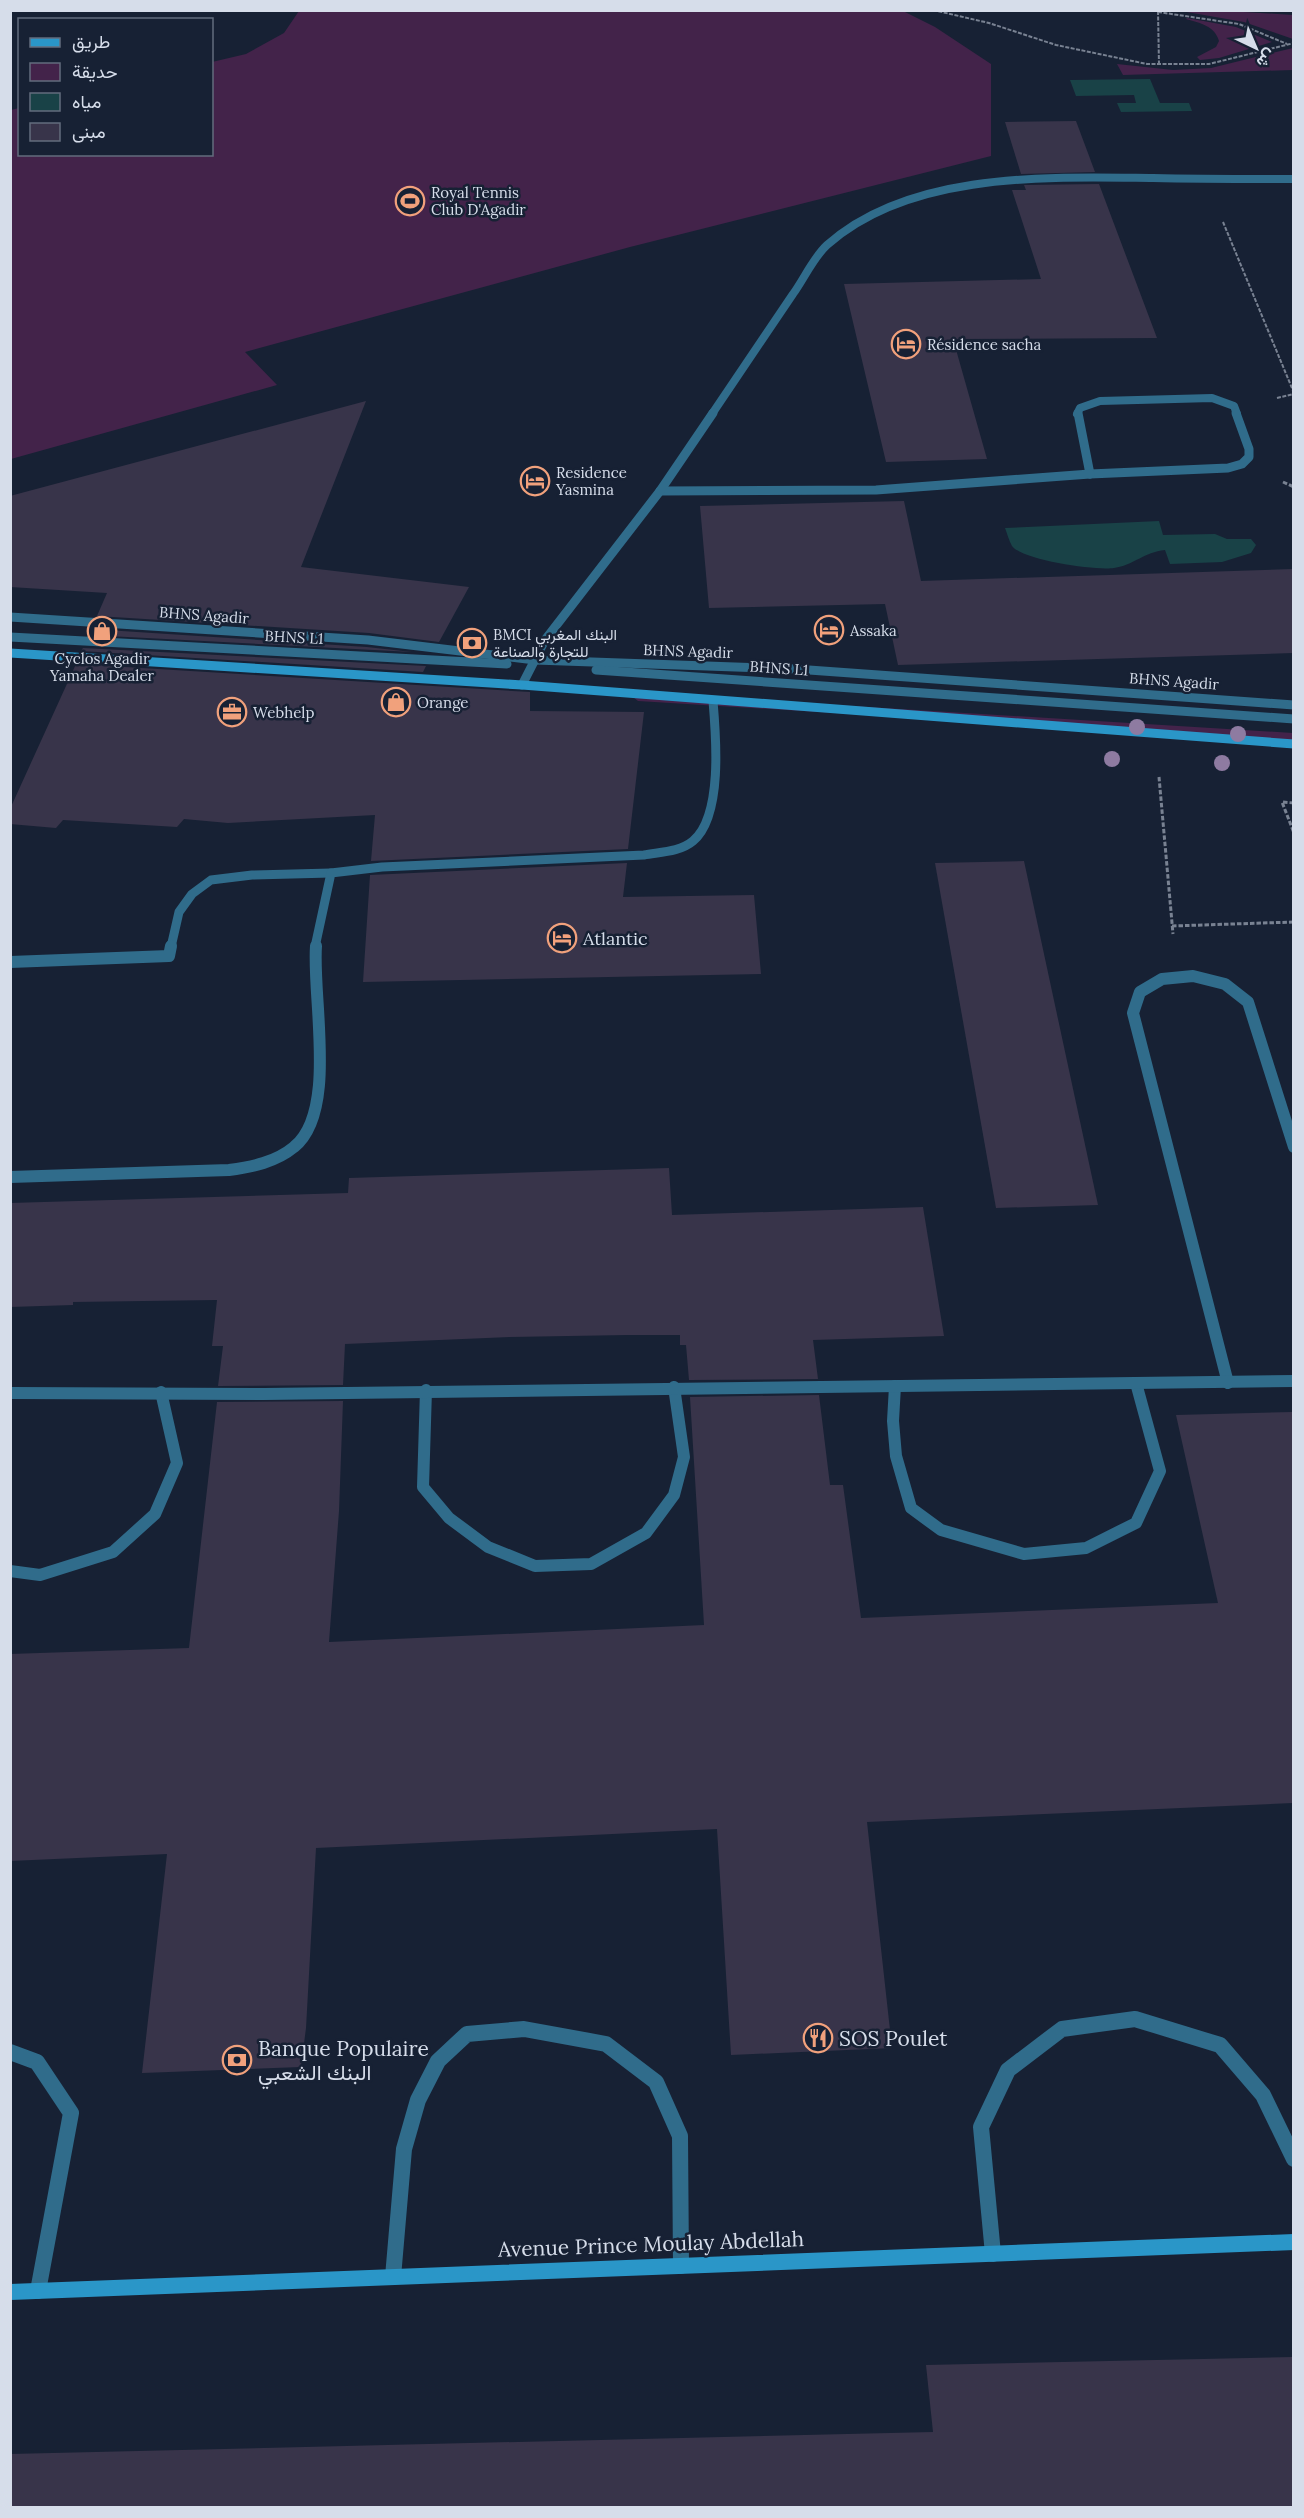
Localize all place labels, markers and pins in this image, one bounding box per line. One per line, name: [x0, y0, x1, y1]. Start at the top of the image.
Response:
place label: Royal Tennis Club D'Agadir: [431, 183, 526, 219]
sports icon: Royal Tennis Club D'Agadir: [394, 185, 426, 217]
hotel icon: Résidence sacha: [890, 328, 922, 360]
place label: Résidence sacha: [927, 335, 1041, 354]
place label: Residence Yasmina: [555, 463, 627, 499]
hotel icon: Residence Yasmina: [519, 465, 551, 497]
hotel icon: Assaka: [813, 614, 845, 646]
shop icon: Cyclos Agadir Yamaha Dealer: [86, 615, 118, 647]
place label: Assaka: [849, 621, 897, 640]
place label: BMCI البنك المغربي للتجارة والصناعة: [493, 625, 617, 661]
bank icon: BMCI البنك المغربي للتجارة والصناعة: [456, 627, 488, 659]
place label: Cyclos Agadir Yamaha Dealer: [49, 649, 155, 685]
shop icon: Orange: [380, 686, 412, 718]
place label: Orange: [417, 693, 469, 712]
office icon: Webhelp: [216, 696, 248, 728]
place label: Webhelp: [253, 703, 314, 722]
hotel icon: Atlantic: [546, 922, 578, 954]
place label: Atlantic: [582, 927, 648, 950]
restaurant icon: SOS Poulet: [802, 2022, 834, 2054]
place label: SOS Poulet: [839, 2025, 948, 2052]
place label: Banque Populaire البنك الشعبي: [258, 2035, 429, 2090]
bank icon: Banque Populaire البنك الشعبي: [221, 2044, 253, 2076]

